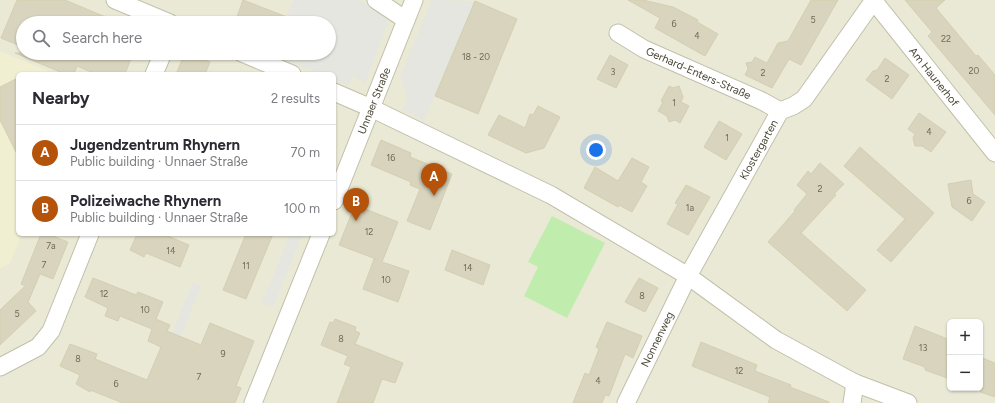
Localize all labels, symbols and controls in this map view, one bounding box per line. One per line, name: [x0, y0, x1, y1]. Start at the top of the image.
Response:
house number: 5: [810, 14, 816, 25]
search box: [16, 16, 336, 60]
house number: 6: [671, 18, 677, 29]
icon: search: [30, 27, 52, 49]
text: Search here: [62, 29, 142, 47]
house number: 4: [694, 30, 700, 41]
house number: 22: [941, 33, 951, 44]
street label: Gerhard-Enters-Straße: [644, 45, 753, 102]
street label: Am Haunerhof: [906, 45, 962, 110]
house number: 18 - 20: [462, 51, 490, 62]
house number: 20: [969, 65, 980, 76]
street label: Unnaer Straße: [355, 66, 394, 136]
house number: 3: [611, 66, 616, 77]
house number: 2: [760, 67, 766, 78]
house number: 2: [884, 73, 890, 84]
text: Nearby: [32, 88, 90, 108]
text: 2 results: [271, 91, 320, 106]
house number: 1: [672, 97, 676, 108]
street label: Klostergarten: [737, 118, 781, 182]
house number: 4: [926, 126, 932, 137]
house number: 1: [725, 132, 729, 143]
text: Jugendzentrum Rhynern: [70, 136, 240, 154]
your location: [586, 140, 606, 160]
text: A: [40, 145, 50, 160]
text: 70 m: [290, 145, 320, 160]
house number: 16: [387, 152, 395, 163]
text: Public building · Unnaer Straße: [70, 154, 248, 169]
pin: A: [421, 163, 447, 196]
house number: 2: [817, 183, 823, 194]
pin: B: [343, 188, 369, 221]
text: Polizeiwache Rhynern: [70, 192, 221, 210]
house number: 6: [966, 195, 972, 206]
text: B: [41, 201, 49, 216]
text: 100 m: [284, 201, 320, 216]
house number: 1a: [686, 202, 695, 213]
text: Public building · Unnaer Straße: [70, 210, 248, 225]
house number: 12: [365, 226, 373, 237]
house number: 7a: [46, 240, 56, 251]
house number: 14: [166, 245, 176, 256]
house number: 7: [42, 259, 47, 270]
house number: 11: [242, 260, 250, 271]
house number: 14: [463, 262, 473, 273]
house number: 10: [381, 274, 391, 285]
house number: 12: [100, 288, 108, 299]
house number: 8: [639, 290, 645, 301]
house number: 10: [140, 304, 150, 315]
house number: 5: [14, 308, 20, 319]
street label: Nonnenweg: [639, 309, 677, 369]
map controls: [947, 319, 983, 391]
button: +: [947, 319, 983, 355]
house number: 8: [338, 333, 344, 344]
house number: 13: [919, 342, 927, 353]
house number: 9: [220, 348, 226, 359]
house number: 8: [75, 353, 81, 364]
button: −: [947, 355, 983, 391]
house number: 12: [735, 365, 743, 376]
house number: 7: [197, 371, 202, 382]
house number: 4: [595, 375, 601, 386]
house number: 6: [113, 378, 119, 389]

